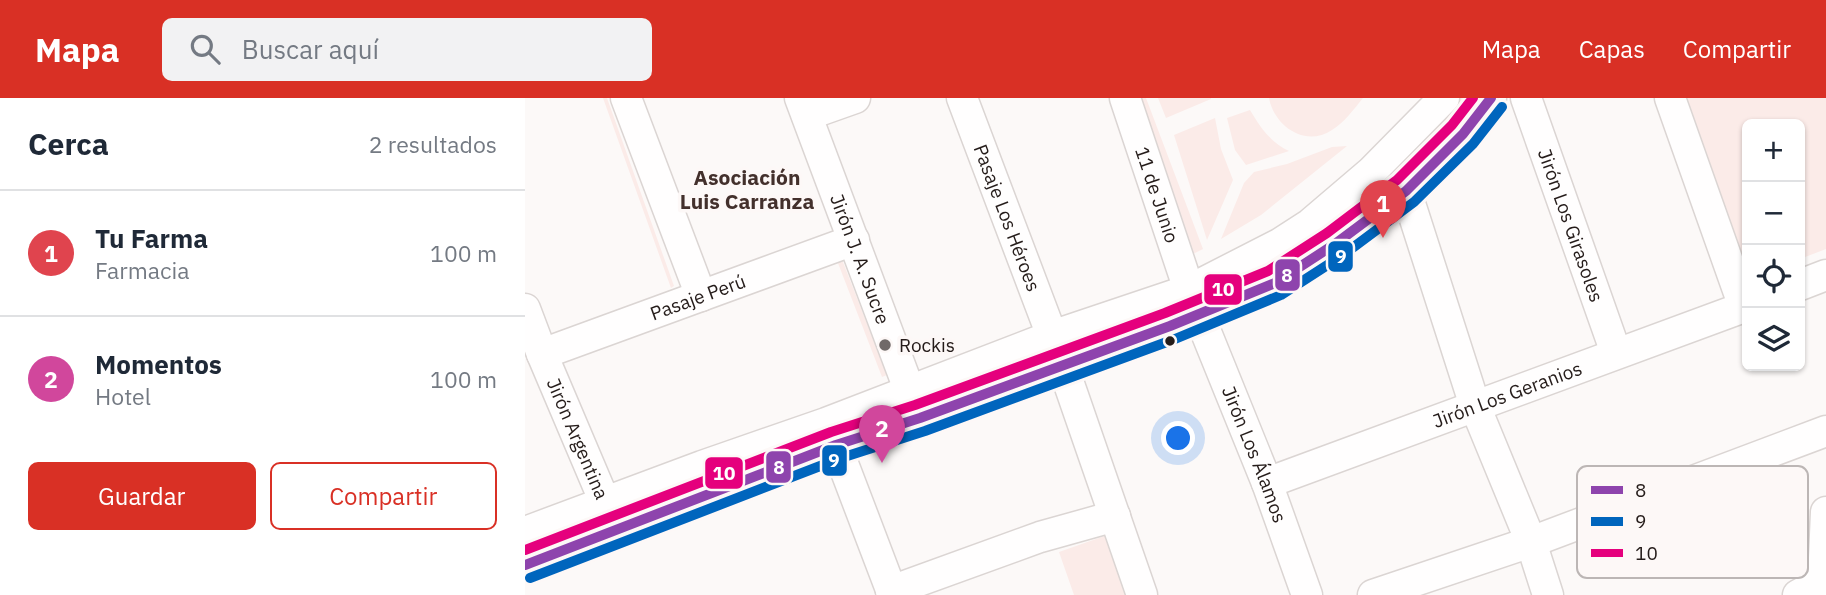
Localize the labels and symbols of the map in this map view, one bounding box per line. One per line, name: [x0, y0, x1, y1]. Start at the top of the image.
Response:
street label: Pasaje Los Héroes: [969, 141, 1046, 295]
street label: 11 de Junio: [1130, 144, 1184, 246]
street label: Jirón Los Girasoles: [1533, 145, 1609, 305]
district label: Asociación Luis Carranza: [680, 163, 814, 215]
pin: 1: [1360, 180, 1406, 238]
street label: Jirón J. A. Sucre: [825, 191, 896, 328]
line badge: 9: [1327, 240, 1354, 273]
text: 9: [1335, 244, 1347, 268]
line badge: 8: [1274, 258, 1301, 292]
text: 8: [1281, 263, 1293, 287]
street label: Pasaje Perú: [647, 269, 749, 325]
line badge: 10: [1203, 273, 1243, 306]
text: 10: [1212, 277, 1234, 301]
place label: Rockis: [899, 333, 955, 357]
unlabelled marker: [1163, 334, 1177, 348]
marker: Rockis: [877, 337, 893, 353]
street label: Jirón Los Geranios: [1429, 356, 1585, 433]
street label: Jirón Argentina: [542, 374, 614, 503]
street label: Jirón Los Álamos: [1217, 382, 1292, 526]
pin: 2: [859, 405, 905, 463]
your location: [1161, 421, 1195, 455]
line badge: 9: [821, 444, 848, 477]
text: 9: [828, 448, 840, 472]
line badge: 8: [765, 450, 792, 484]
text: 8: [773, 455, 785, 479]
line badge: 10: [704, 456, 744, 490]
text: 10: [713, 461, 735, 485]
legend: [1577, 466, 1808, 578]
text: 8: [1635, 478, 1646, 502]
text: 9: [1635, 509, 1646, 533]
text: 10: [1635, 541, 1658, 565]

